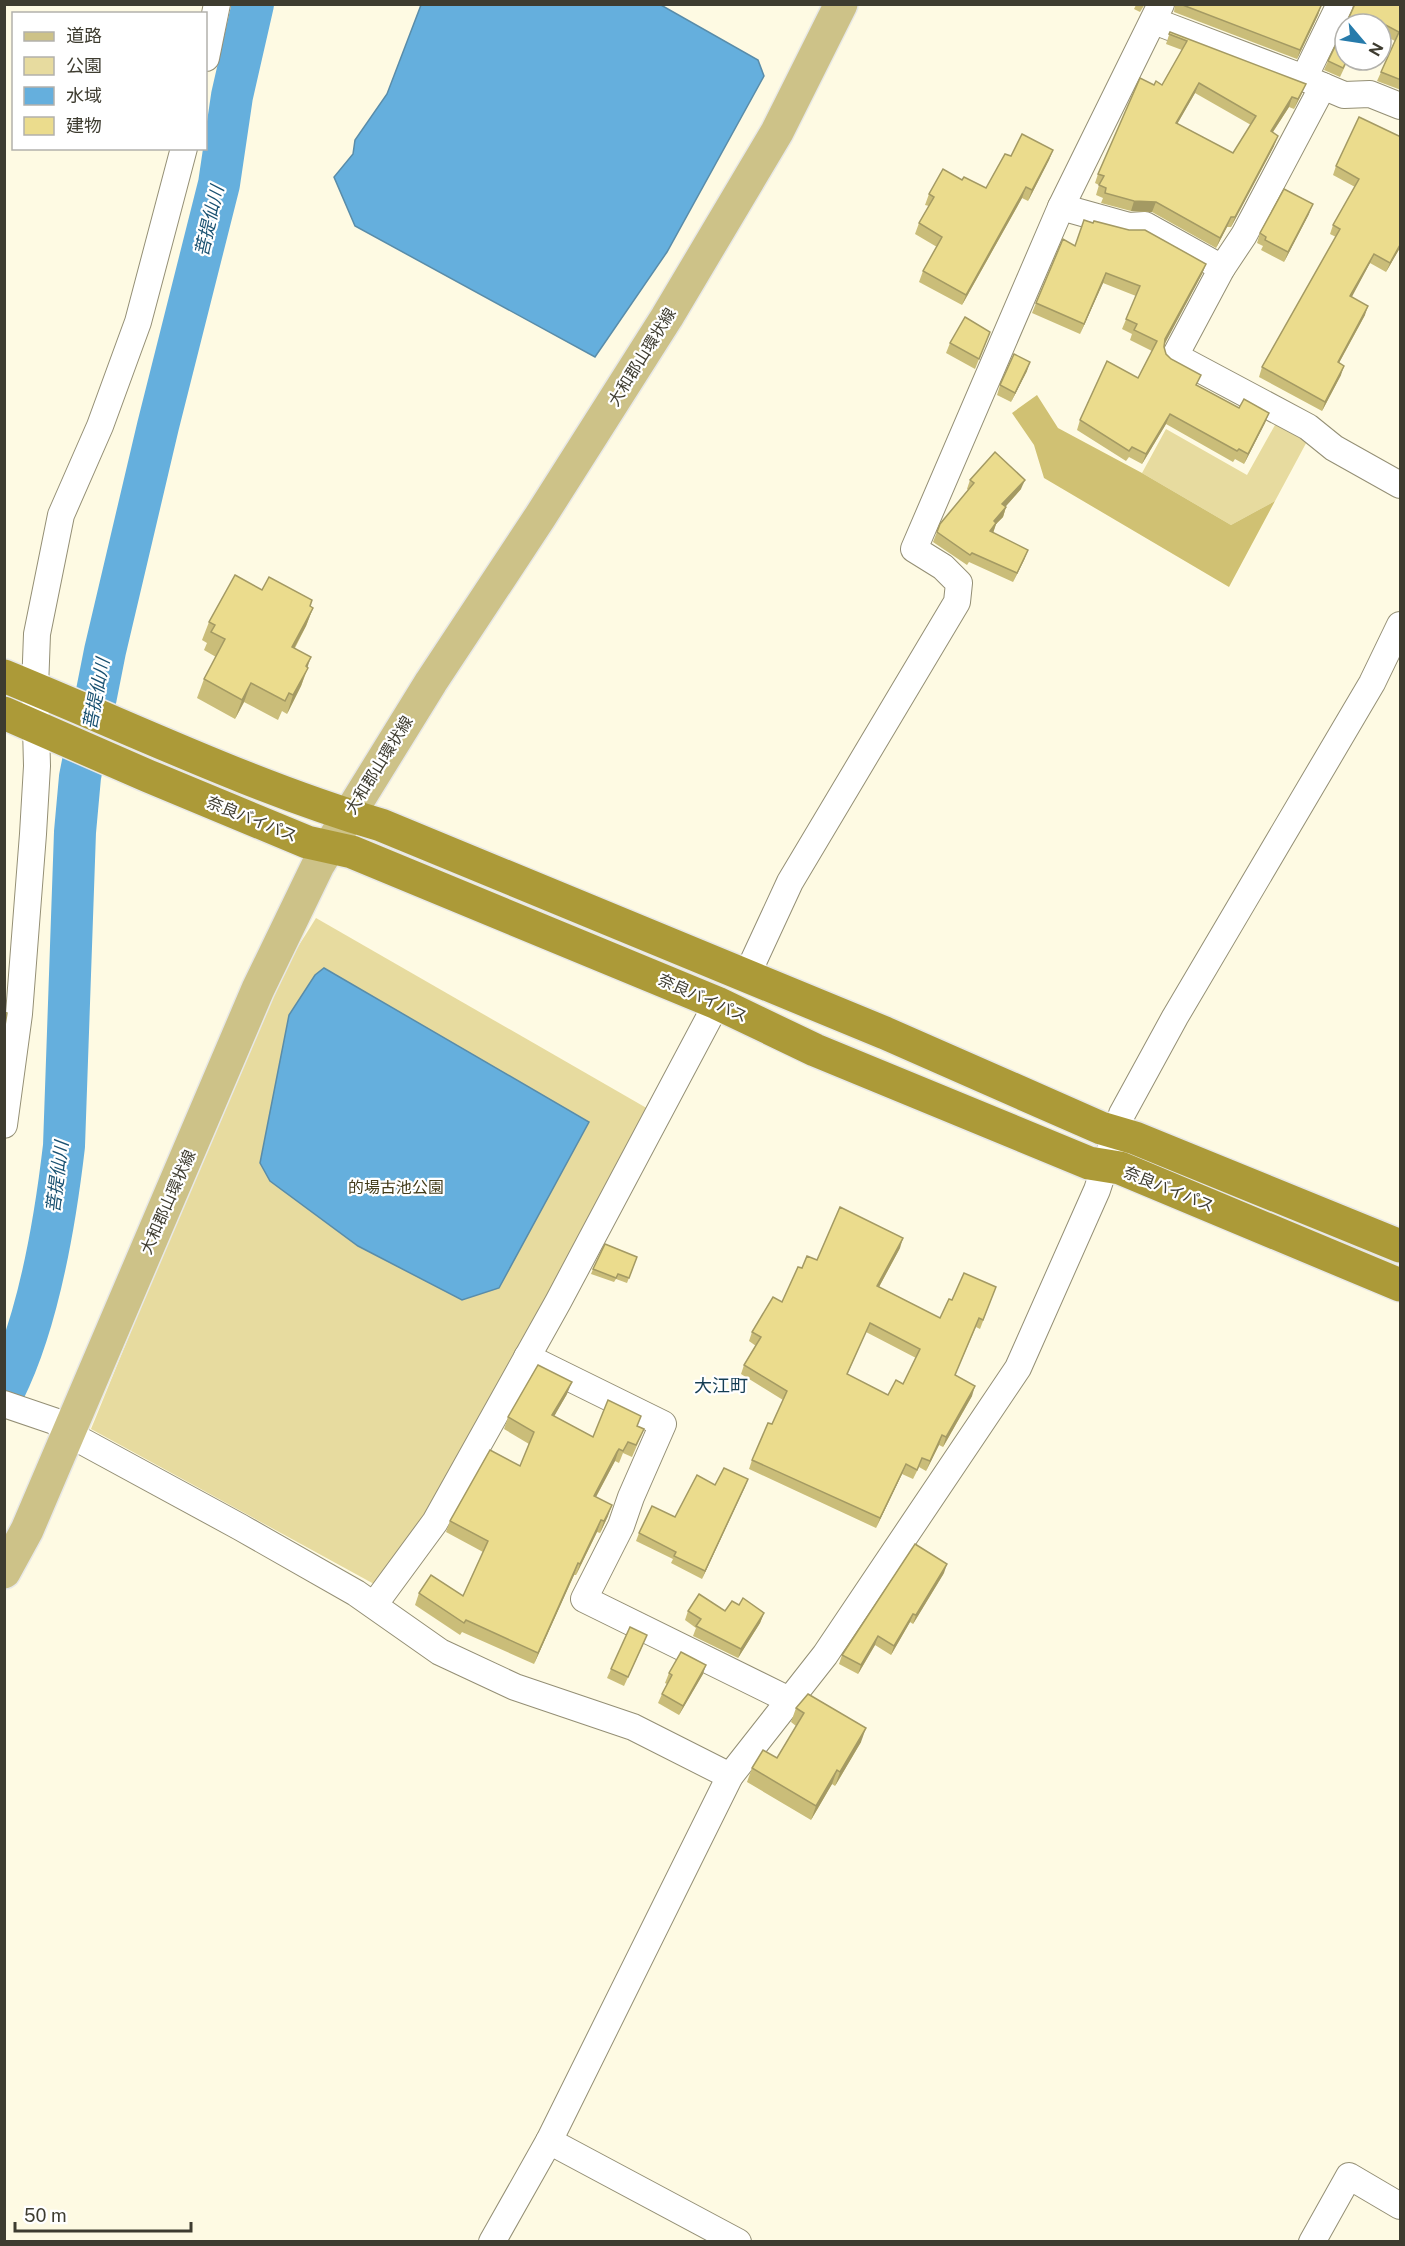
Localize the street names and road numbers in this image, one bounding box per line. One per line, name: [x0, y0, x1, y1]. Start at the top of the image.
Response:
street label: 大和郡山環状線: [604, 304, 680, 410]
street label: 大和郡山環状線: [341, 712, 417, 818]
street label: 奈良バイパス: [204, 792, 300, 846]
street label: 奈良バイパス: [655, 970, 751, 1026]
street label: 大和郡山環状線: [137, 1147, 199, 1257]
street label: 奈良バイパス: [1121, 1162, 1217, 1216]

